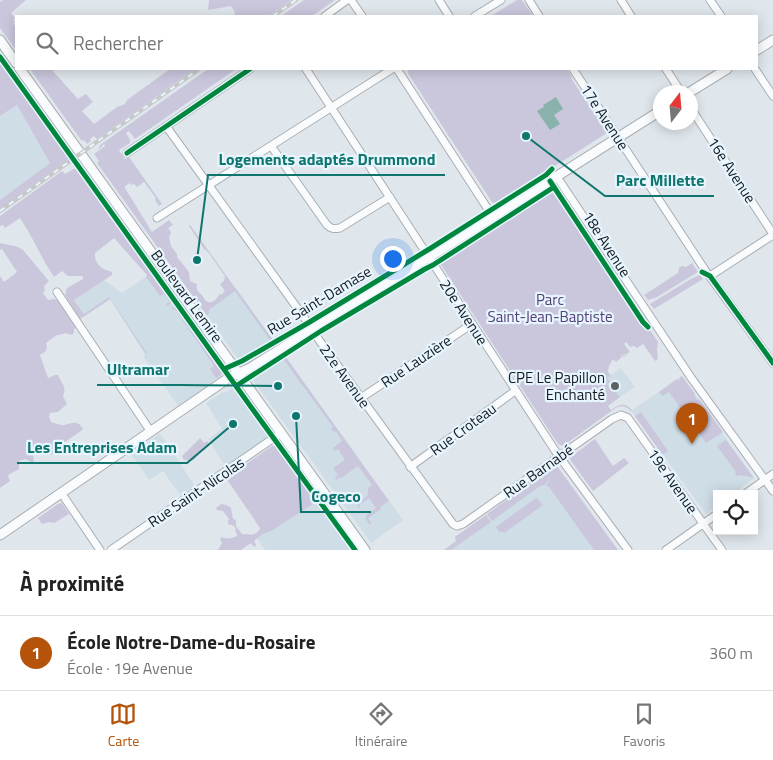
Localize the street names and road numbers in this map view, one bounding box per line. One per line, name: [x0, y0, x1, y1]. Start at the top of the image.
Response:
street label: 17e Avenue: [575, 79, 635, 155]
street label: 16e Avenue: [702, 132, 762, 208]
street label: 18e Avenue: [577, 206, 637, 282]
street label: Boulevard Lemire: [145, 245, 229, 347]
street label: Rue Saint-Damase: [262, 260, 376, 340]
street label: 20e Avenue: [434, 274, 494, 350]
street label: Rue Lauzière: [376, 329, 456, 393]
street label: 22e Avenue: [314, 339, 376, 413]
street label: Rue Croteau: [425, 397, 501, 461]
street label: Rue Barnabé: [498, 438, 578, 504]
street label: 19e Avenue: [642, 444, 704, 518]
street label: Rue Saint-Nicolas: [143, 451, 249, 533]

